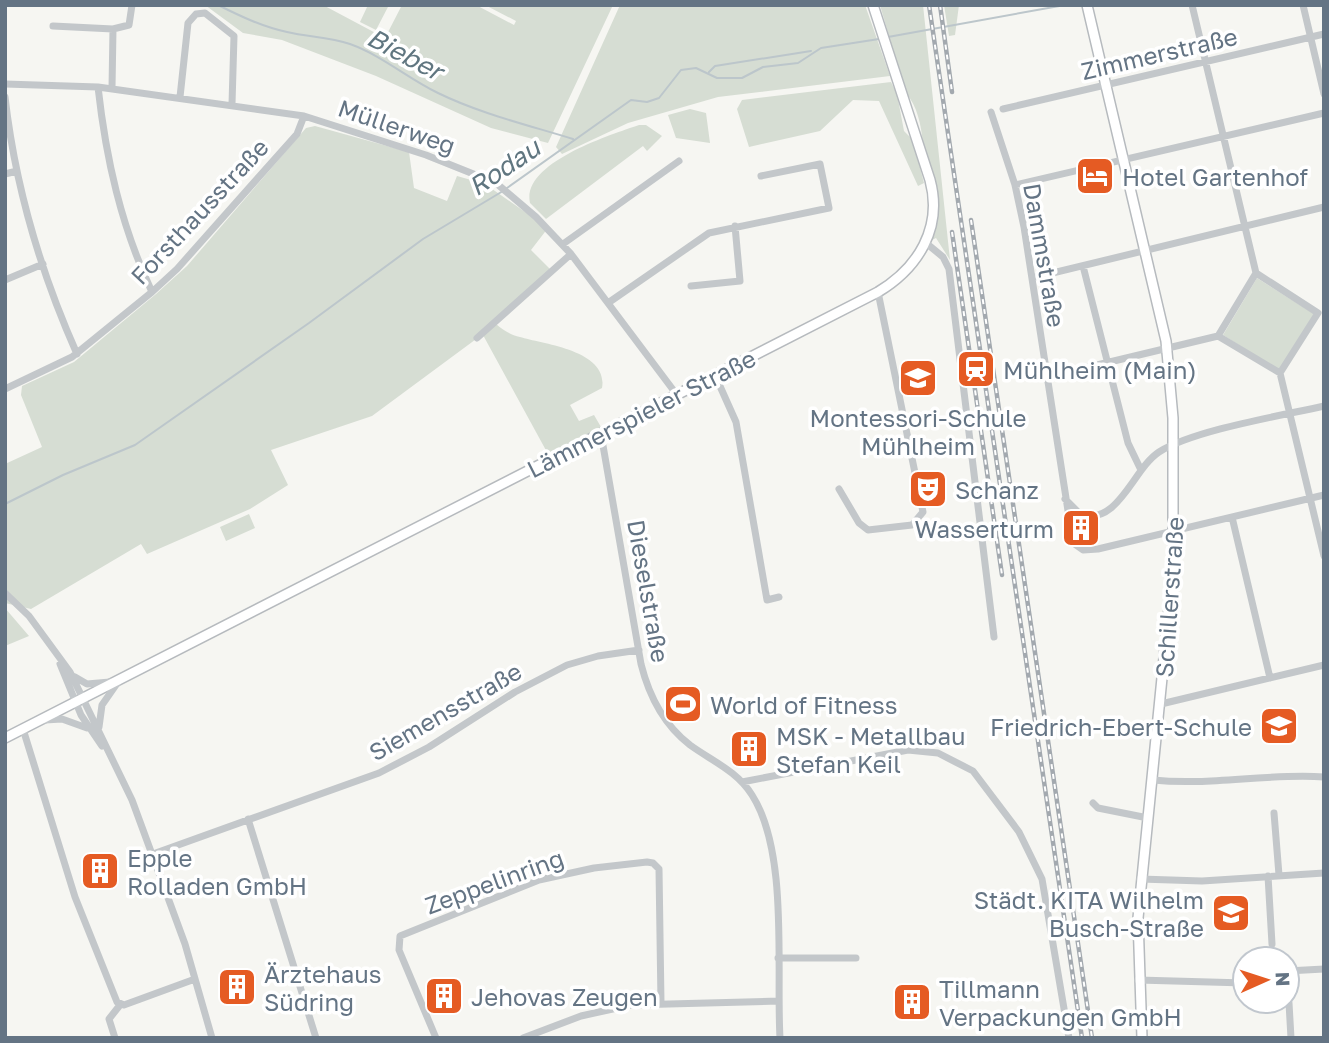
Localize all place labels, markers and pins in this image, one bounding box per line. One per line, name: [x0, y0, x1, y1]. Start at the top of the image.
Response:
hotel icon: Hotel Gartenhof: [1074, 155, 1116, 197]
place label: Hotel Gartenhof: [1122, 162, 1308, 191]
station icon: Mühlheim (Main): [955, 348, 997, 390]
place label: Mühlheim (Main): [1003, 355, 1197, 384]
school or university icon: Montessori-Schule Mühlheim: [897, 357, 939, 399]
place label: Montessori-Schule Mühlheim: [810, 403, 1026, 460]
theatre icon: Schanz: [907, 468, 949, 510]
place label: Schanz: [955, 475, 1039, 504]
building icon: Wasserturm: [1060, 507, 1102, 549]
place label: Wasserturm: [914, 514, 1054, 543]
sports icon: World of Fitness: [662, 683, 704, 725]
place label: World of Fitness: [710, 690, 897, 719]
school or university icon: Friedrich-Ebert-Schule: [1258, 705, 1300, 747]
place label: Friedrich-Ebert-Schule: [990, 712, 1252, 741]
place label: MSK - Metallbau Stefan Keil: [776, 721, 966, 778]
building icon: MSK - Metallbau Stefan Keil: [728, 728, 770, 770]
place label: Epple Rolladen GmbH: [127, 843, 307, 900]
building icon: Epple Rolladen GmbH: [79, 850, 121, 892]
place label: Städt. KITA Wilhelm Busch-Straße: [974, 885, 1204, 942]
school or university icon: Städt. KITA Wilhelm Busch-Straße: [1210, 892, 1252, 934]
place label: Ärztehaus Südring: [264, 959, 381, 1016]
building icon: Ärztehaus Südring: [216, 966, 258, 1008]
place label: Tillmann Verpackungen GmbH: [939, 974, 1182, 1031]
building icon: Jehovas Zeugen: [423, 975, 465, 1017]
building icon: Tillmann Verpackungen GmbH: [891, 981, 933, 1023]
place label: Jehovas Zeugen: [471, 982, 658, 1011]

